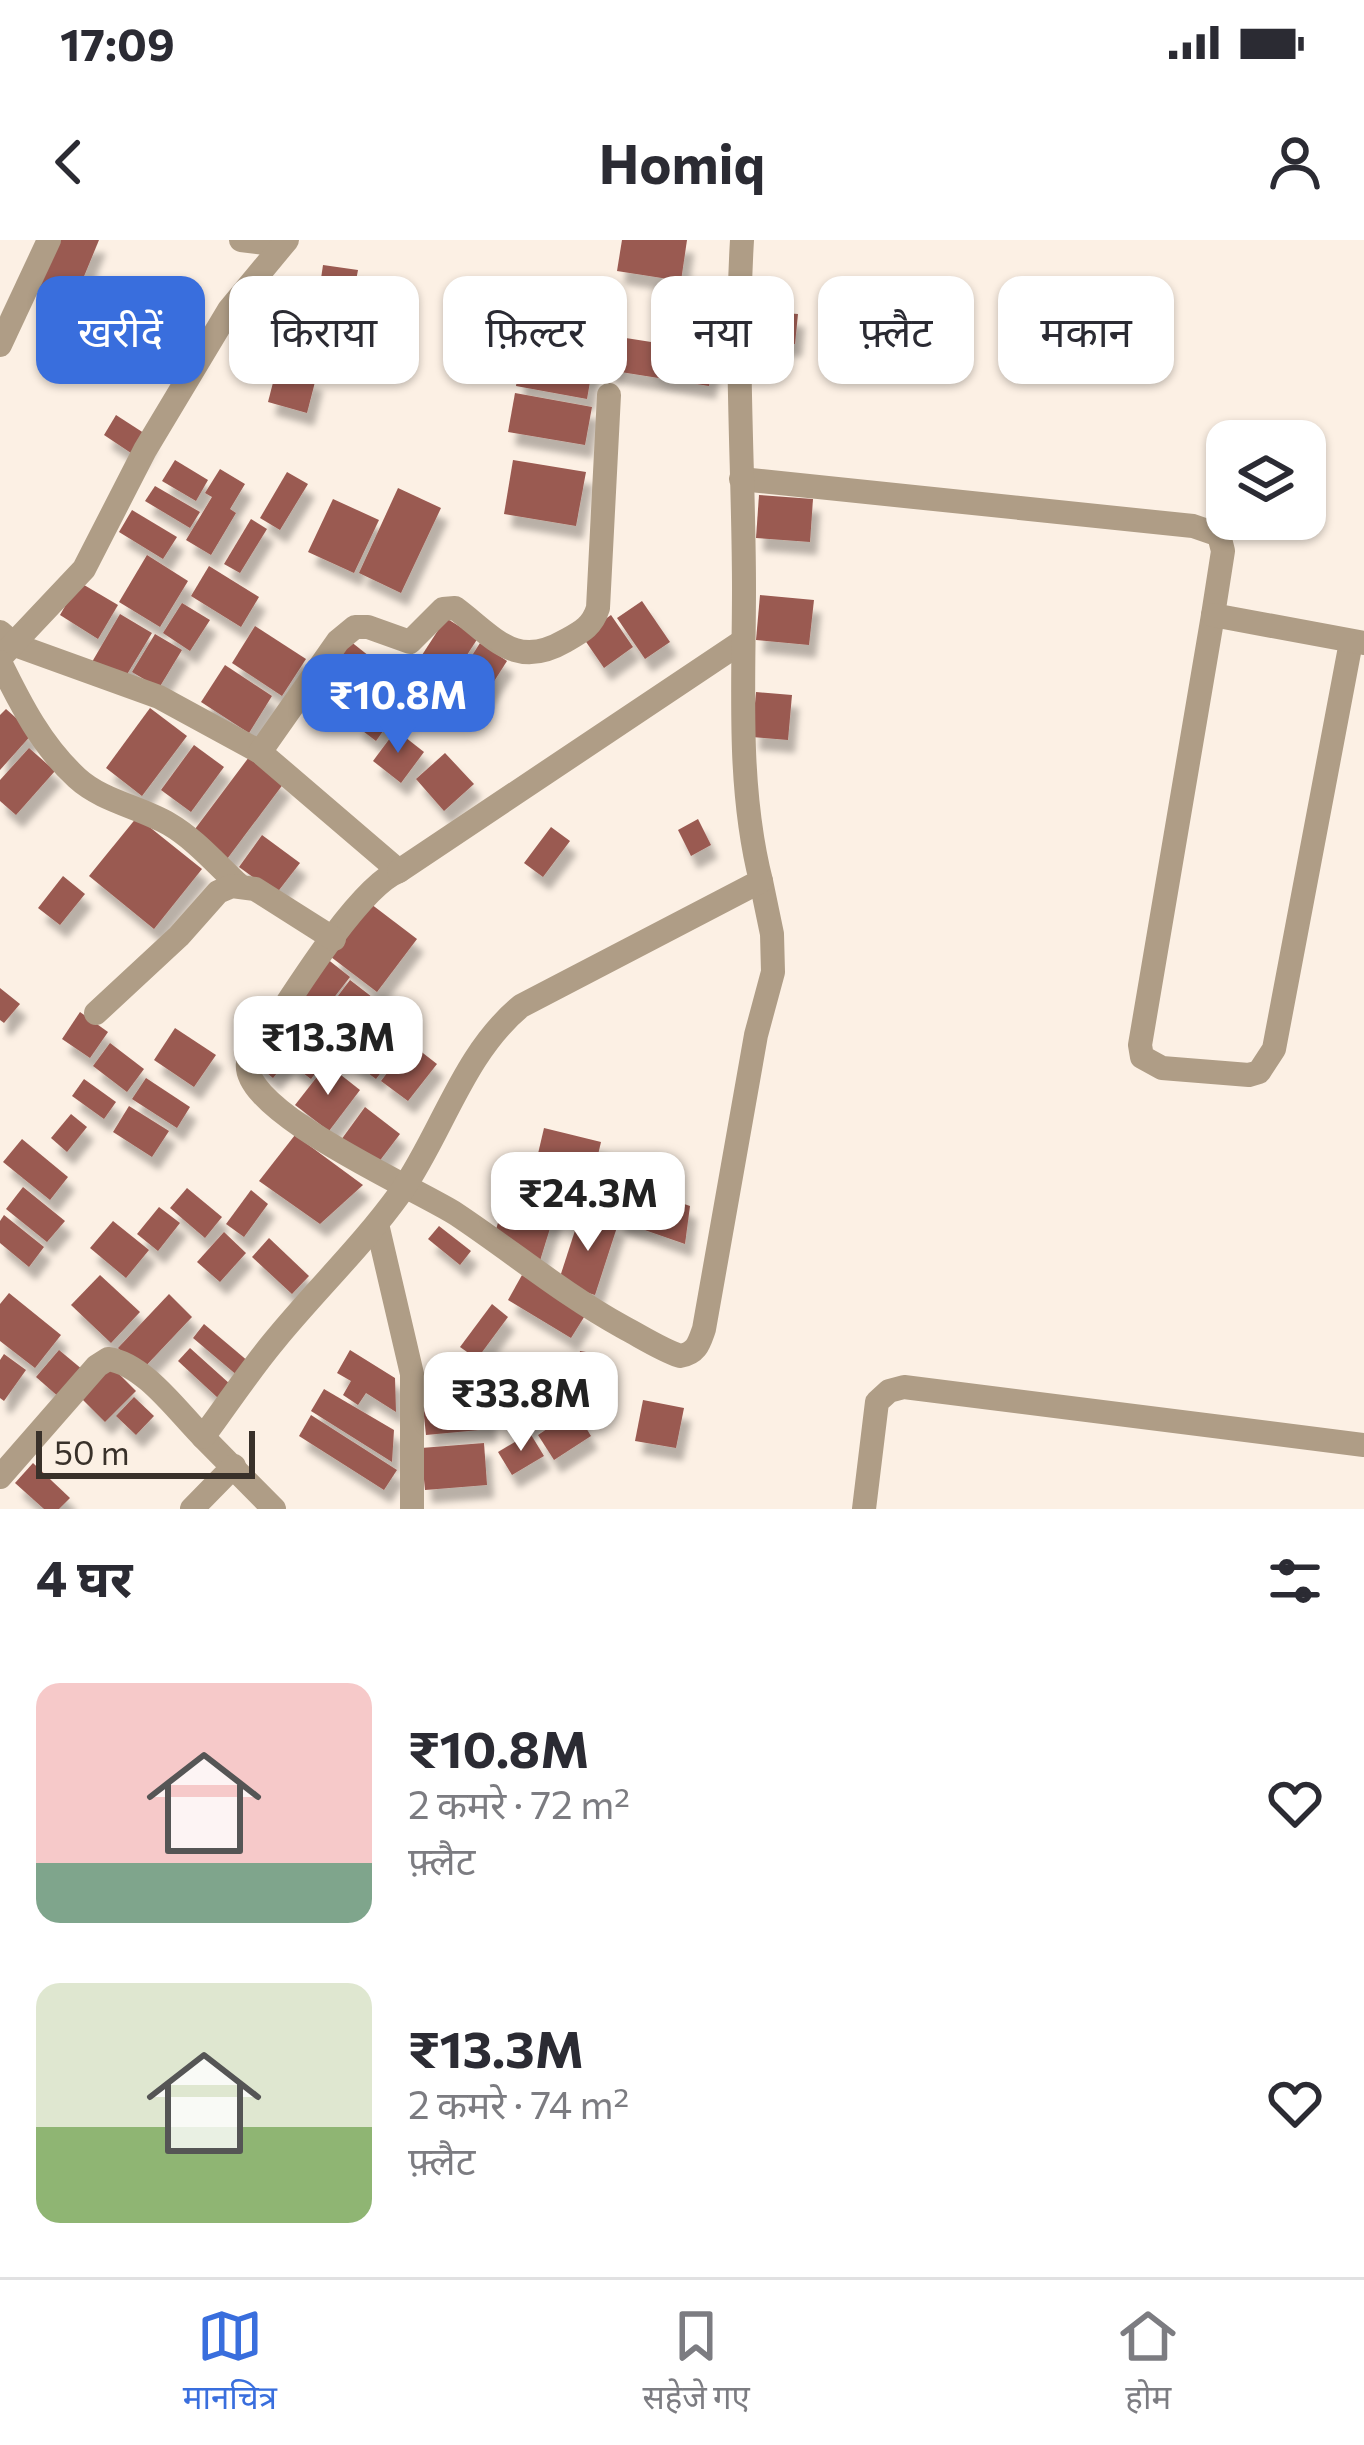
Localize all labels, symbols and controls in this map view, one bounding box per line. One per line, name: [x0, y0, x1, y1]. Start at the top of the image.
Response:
text: 17:09: [60, 15, 175, 70]
icon: back: [36, 129, 102, 195]
text: Homiq: [599, 129, 765, 195]
icon: person: [1262, 129, 1328, 195]
chip: खरीदें: [36, 276, 205, 384]
chip: किराया: [229, 276, 419, 384]
chip: फ़िल्टर: [443, 276, 627, 384]
chip: नया: [651, 276, 794, 384]
chip: फ़्लैट: [818, 276, 974, 384]
chip: मकान: [998, 276, 1174, 384]
map controls: [1206, 420, 1326, 540]
button: layers: [1206, 420, 1326, 540]
pin: ₹10.8M: [300, 654, 496, 756]
text: ₹10.8M: [329, 669, 467, 717]
pin: ₹13.3M: [230, 996, 426, 1098]
text: ₹13.3M: [261, 1011, 395, 1059]
pin: ₹24.3M: [490, 1152, 686, 1254]
text: ₹24.3M: [518, 1167, 658, 1215]
pin: ₹33.8M: [423, 1352, 619, 1454]
text: ₹33.8M: [451, 1367, 591, 1415]
scale bar: [36, 1425, 255, 1478]
text: 50 m: [54, 1431, 130, 1472]
text: 4 घर: [36, 1545, 133, 1608]
icon: filters: [1262, 1548, 1328, 1614]
text: ₹10.8M: [408, 1716, 589, 1779]
icon: home: [132, 1731, 276, 1875]
icon: heart: [1262, 1770, 1328, 1836]
text: 2 कमरे · 72 m²: [408, 1779, 630, 1827]
text: फ़्लैट: [408, 1835, 475, 1883]
text: ₹13.3M: [408, 2016, 584, 2079]
icon: home: [132, 2031, 276, 2175]
icon: heart: [1262, 2070, 1328, 2136]
text: 2 कमरे · 74 m²: [408, 2079, 629, 2127]
text: फ़्लैट: [408, 2135, 475, 2183]
tab: मानचित्र: [183, 2303, 277, 2422]
tab: सहेजे गए: [642, 2303, 750, 2422]
tab: होम: [1115, 2303, 1181, 2422]

